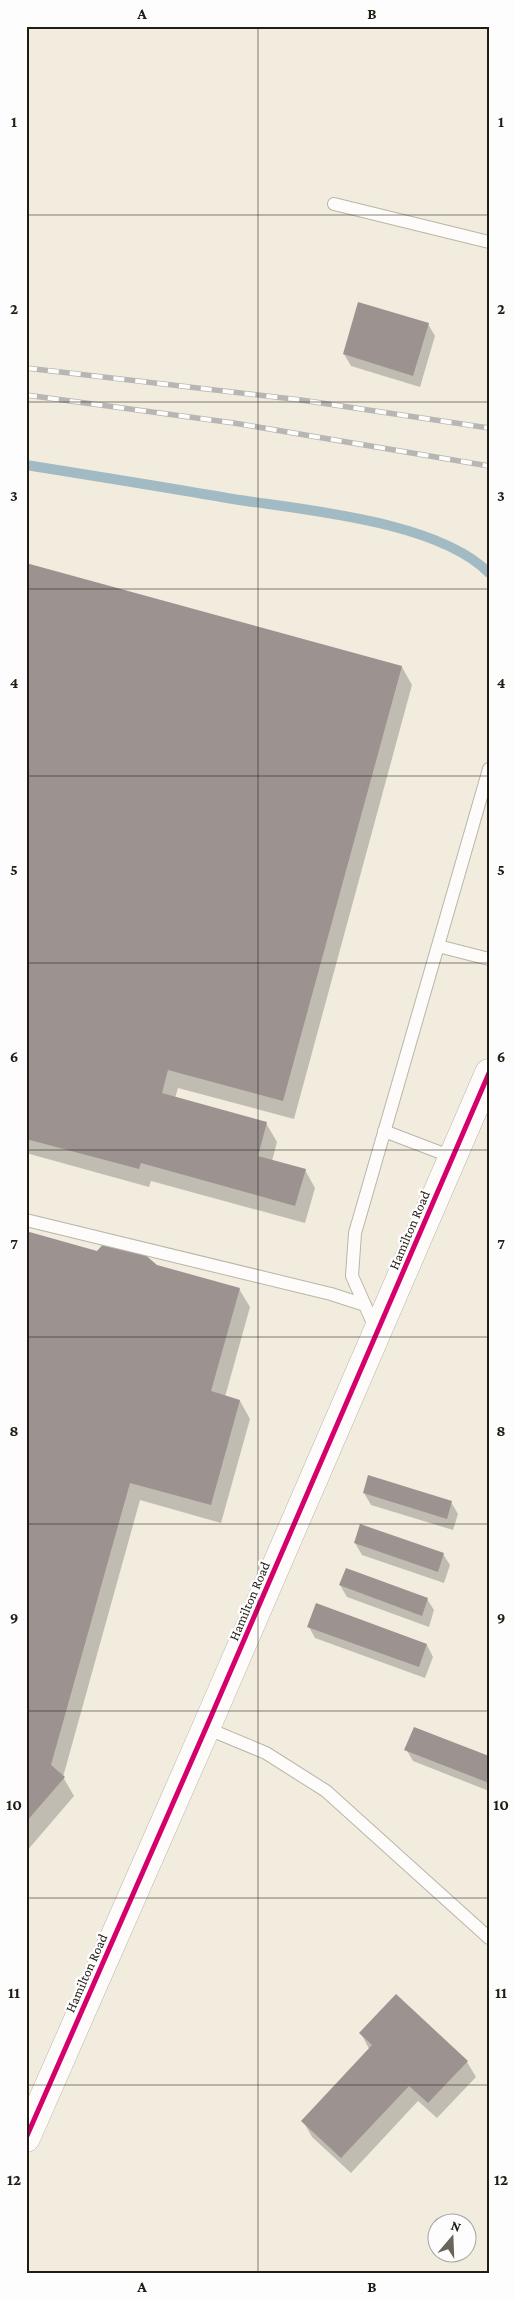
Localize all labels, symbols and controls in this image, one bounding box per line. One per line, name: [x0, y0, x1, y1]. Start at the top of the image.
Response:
text: A: [136, 5, 147, 22]
text: B: [367, 5, 377, 22]
text: 1: [11, 113, 17, 130]
text: 1: [498, 113, 504, 130]
text: 2: [10, 300, 18, 317]
text: 2: [497, 300, 505, 317]
text: 3: [10, 487, 18, 504]
text: 3: [497, 487, 505, 504]
text: 4: [10, 674, 19, 691]
text: 4: [497, 674, 506, 691]
text: 5: [10, 861, 18, 878]
text: 5: [497, 861, 505, 878]
text: 6: [10, 1048, 18, 1065]
text: 6: [497, 1048, 505, 1065]
street label: Hamilton Road: [385, 1188, 433, 1272]
text: 7: [10, 1235, 18, 1252]
text: 7: [497, 1235, 505, 1252]
text: 8: [9, 1422, 19, 1439]
text: 8: [496, 1422, 506, 1439]
street label: Hamilton Road: [225, 1559, 273, 1643]
text: 9: [10, 1609, 18, 1626]
text: 9: [497, 1609, 505, 1626]
text: 10: [6, 1796, 22, 1813]
text: 10: [493, 1796, 509, 1813]
street label: Hamilton Road: [62, 1931, 111, 2015]
text: 11: [8, 1984, 20, 2001]
text: 11: [495, 1984, 507, 2001]
text: 12: [7, 2171, 21, 2188]
text: 12: [494, 2171, 508, 2188]
north arrow: [428, 2212, 478, 2262]
text: N: [449, 2217, 464, 2235]
text: A: [136, 2278, 147, 2295]
text: B: [367, 2278, 377, 2295]

